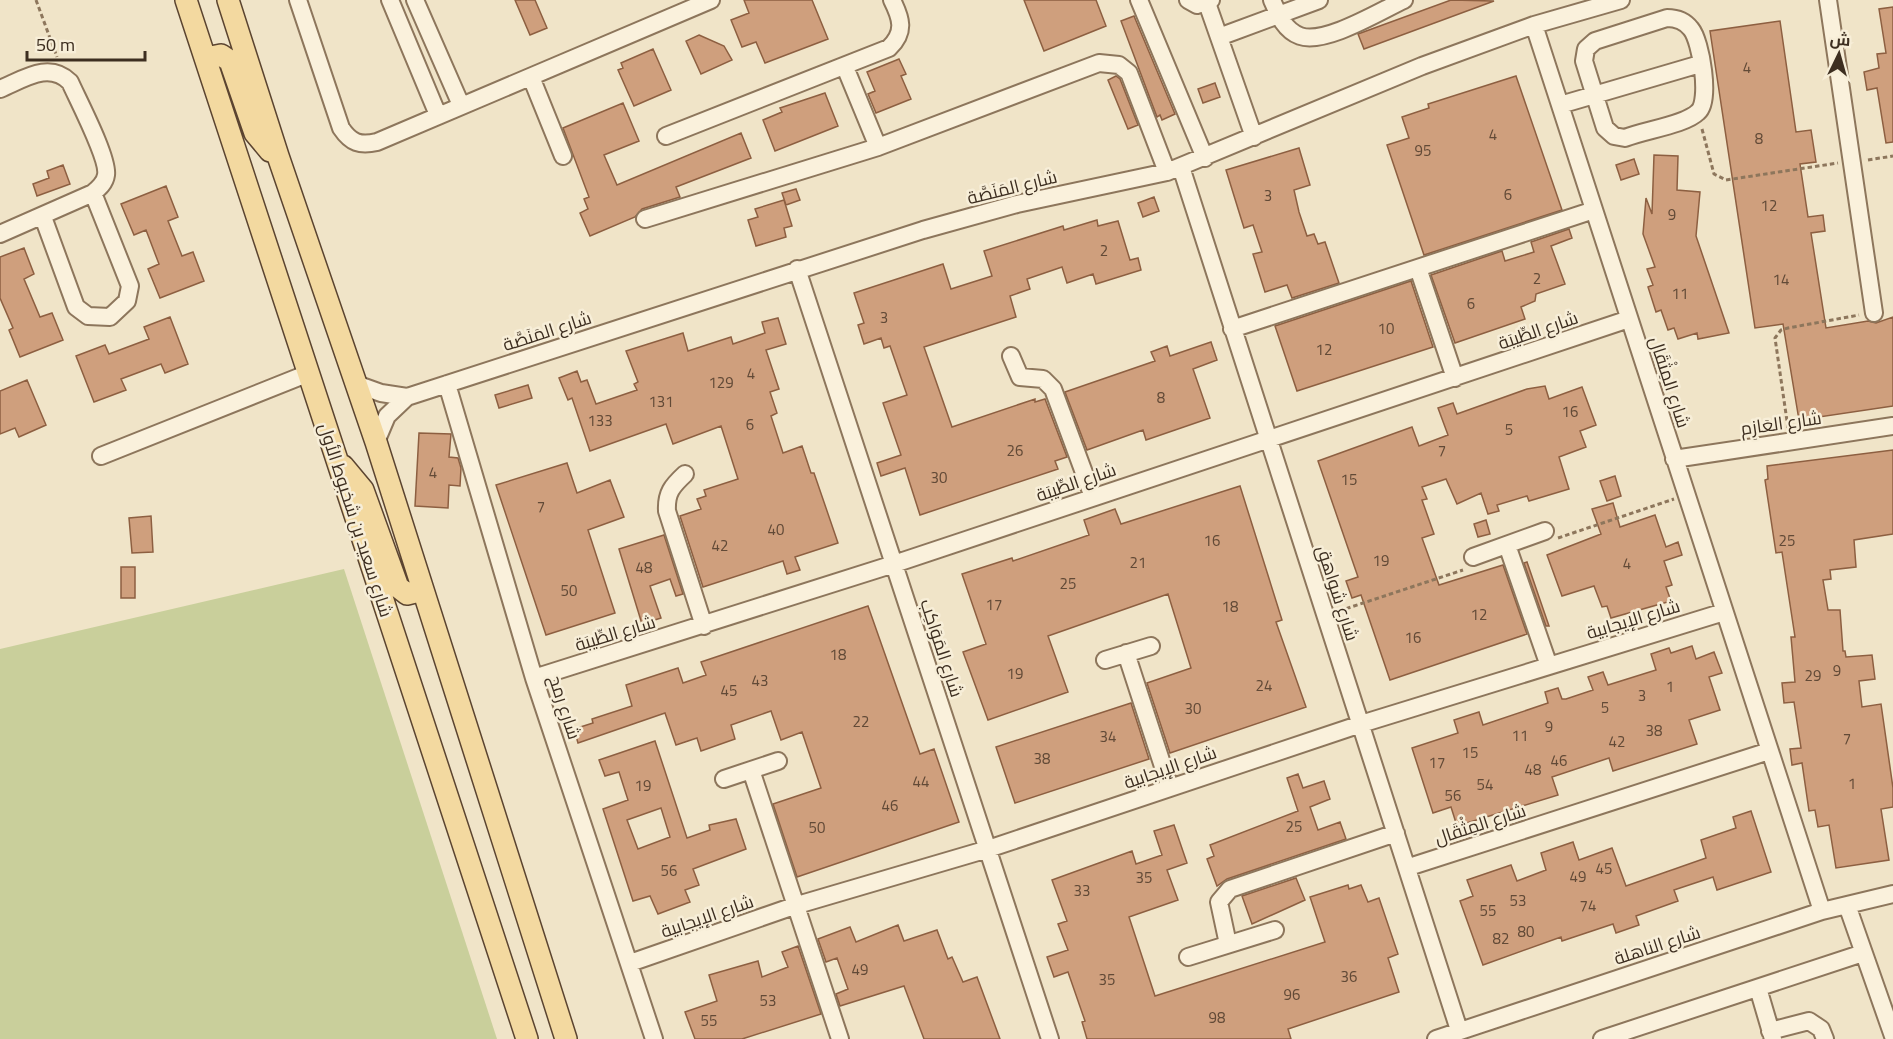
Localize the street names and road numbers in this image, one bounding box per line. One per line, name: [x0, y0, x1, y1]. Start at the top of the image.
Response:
street label: شارع المَنَصَّة: [963, 160, 1061, 214]
street label: شارع المَنَصَّة: [498, 301, 596, 361]
street label: شارع الطِّيبَة: [1493, 301, 1583, 359]
street label: شارع المِثْقَال: [1640, 332, 1700, 432]
street label: شارع العَازِم: [1738, 401, 1824, 445]
street label: شارع سعيد بن شخبوط الأول: [309, 418, 403, 622]
street label: شارع الطِّيبَة: [1031, 453, 1121, 511]
street label: شارع شواهق: [1307, 541, 1369, 645]
street label: شارع الإيجابية: [1582, 589, 1684, 649]
street label: شارع المَوَاكِب: [911, 594, 973, 702]
street label: شارع الطِّيبَة: [570, 605, 660, 661]
street label: شارع رمح: [539, 670, 591, 744]
street label: شارع الإيجابية: [1119, 736, 1221, 798]
street label: شارع المِثْقَال: [1430, 794, 1530, 854]
street label: شارع الإيجابية: [656, 885, 758, 947]
street label: شارع الناهلة: [1609, 915, 1705, 975]

